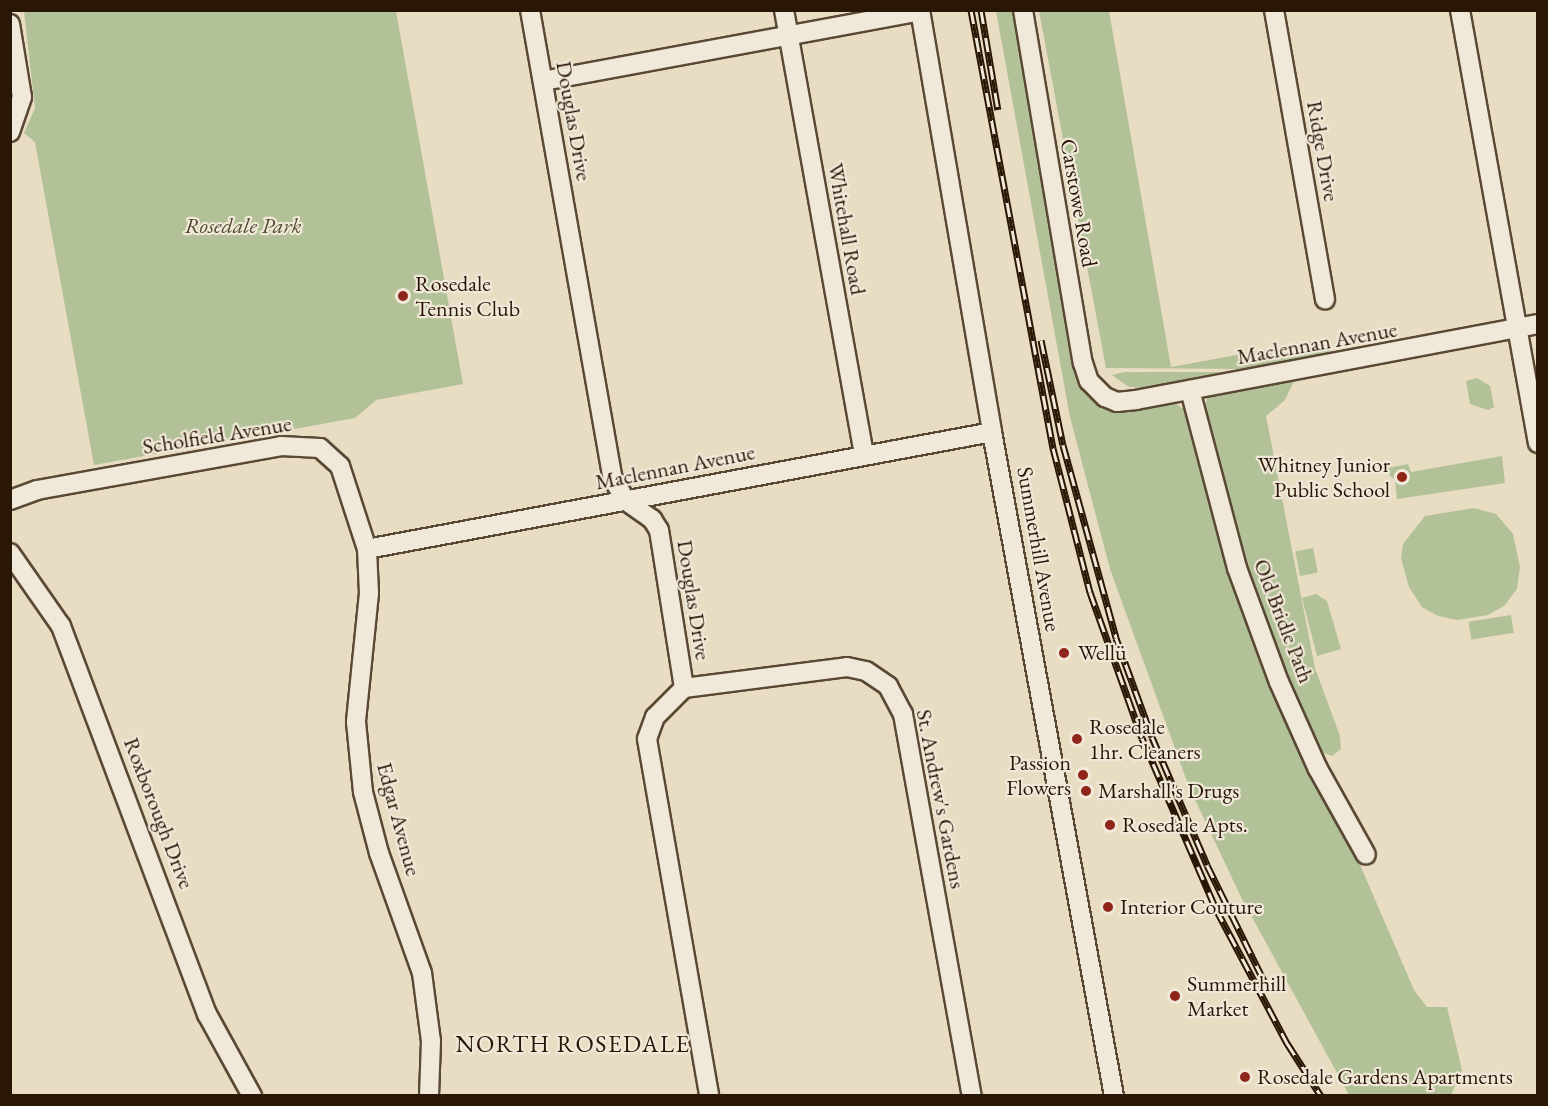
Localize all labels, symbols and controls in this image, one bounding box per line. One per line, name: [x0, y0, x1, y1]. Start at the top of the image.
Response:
street label: Douglas Drive: [550, 59, 598, 183]
street label: Ridge Drive: [1301, 99, 1345, 203]
street label: Carstowe Road: [1055, 137, 1103, 269]
street label: Whitehall Road: [822, 161, 872, 297]
park label: Rosedale Park: [184, 213, 302, 239]
place label: Rosedale Tennis Club: [415, 270, 520, 322]
marker: Rosedale Tennis Club: [396, 289, 410, 303]
street label: Maclennan Avenue: [1235, 316, 1399, 370]
street label: Scholfield Avenue: [141, 410, 293, 460]
street label: Maclennan Avenue: [593, 439, 757, 495]
place label: Whitney Junior Public School: [1258, 451, 1390, 502]
street label: Summerhill Avenue: [1012, 465, 1066, 633]
marker: Whitney Junior Public School: [1395, 470, 1409, 484]
street label: Douglas Drive: [671, 538, 717, 662]
street label: Old Bridle Path: [1248, 555, 1320, 687]
place label: Wellü: [1078, 640, 1127, 666]
marker: Wellü: [1055, 644, 1073, 662]
street label: St. Andrew's Gardens: [911, 707, 971, 891]
place label: Rosedale 1hr. Cleaners: [1089, 713, 1201, 764]
marker: Rosedale 1hr. Cleaners: [1070, 732, 1084, 746]
street label: Roxborough Drive: [118, 734, 200, 892]
place label: Passion Flowers: [1006, 749, 1071, 800]
street label: Edgar Avenue: [371, 759, 427, 879]
marker: Passion Flowers: [1076, 768, 1090, 782]
place label: Marshall's Drugs: [1098, 778, 1239, 804]
marker: Marshall's Drugs: [1079, 784, 1093, 798]
place label: Rosedale Apts.: [1122, 812, 1248, 838]
marker: Rosedale Apts.: [1103, 818, 1117, 832]
place label: Interior Couture: [1120, 894, 1262, 920]
marker: Interior Couture: [1101, 900, 1115, 914]
place label: Summerhill Market: [1187, 970, 1286, 1022]
marker: Summerhill Market: [1168, 989, 1182, 1003]
district label: NORTH ROSEDALE: [455, 1030, 691, 1058]
place label: Rosedale Gardens Apartments: [1257, 1064, 1513, 1090]
marker: Rosedale Gardens Apartments: [1238, 1070, 1252, 1084]

